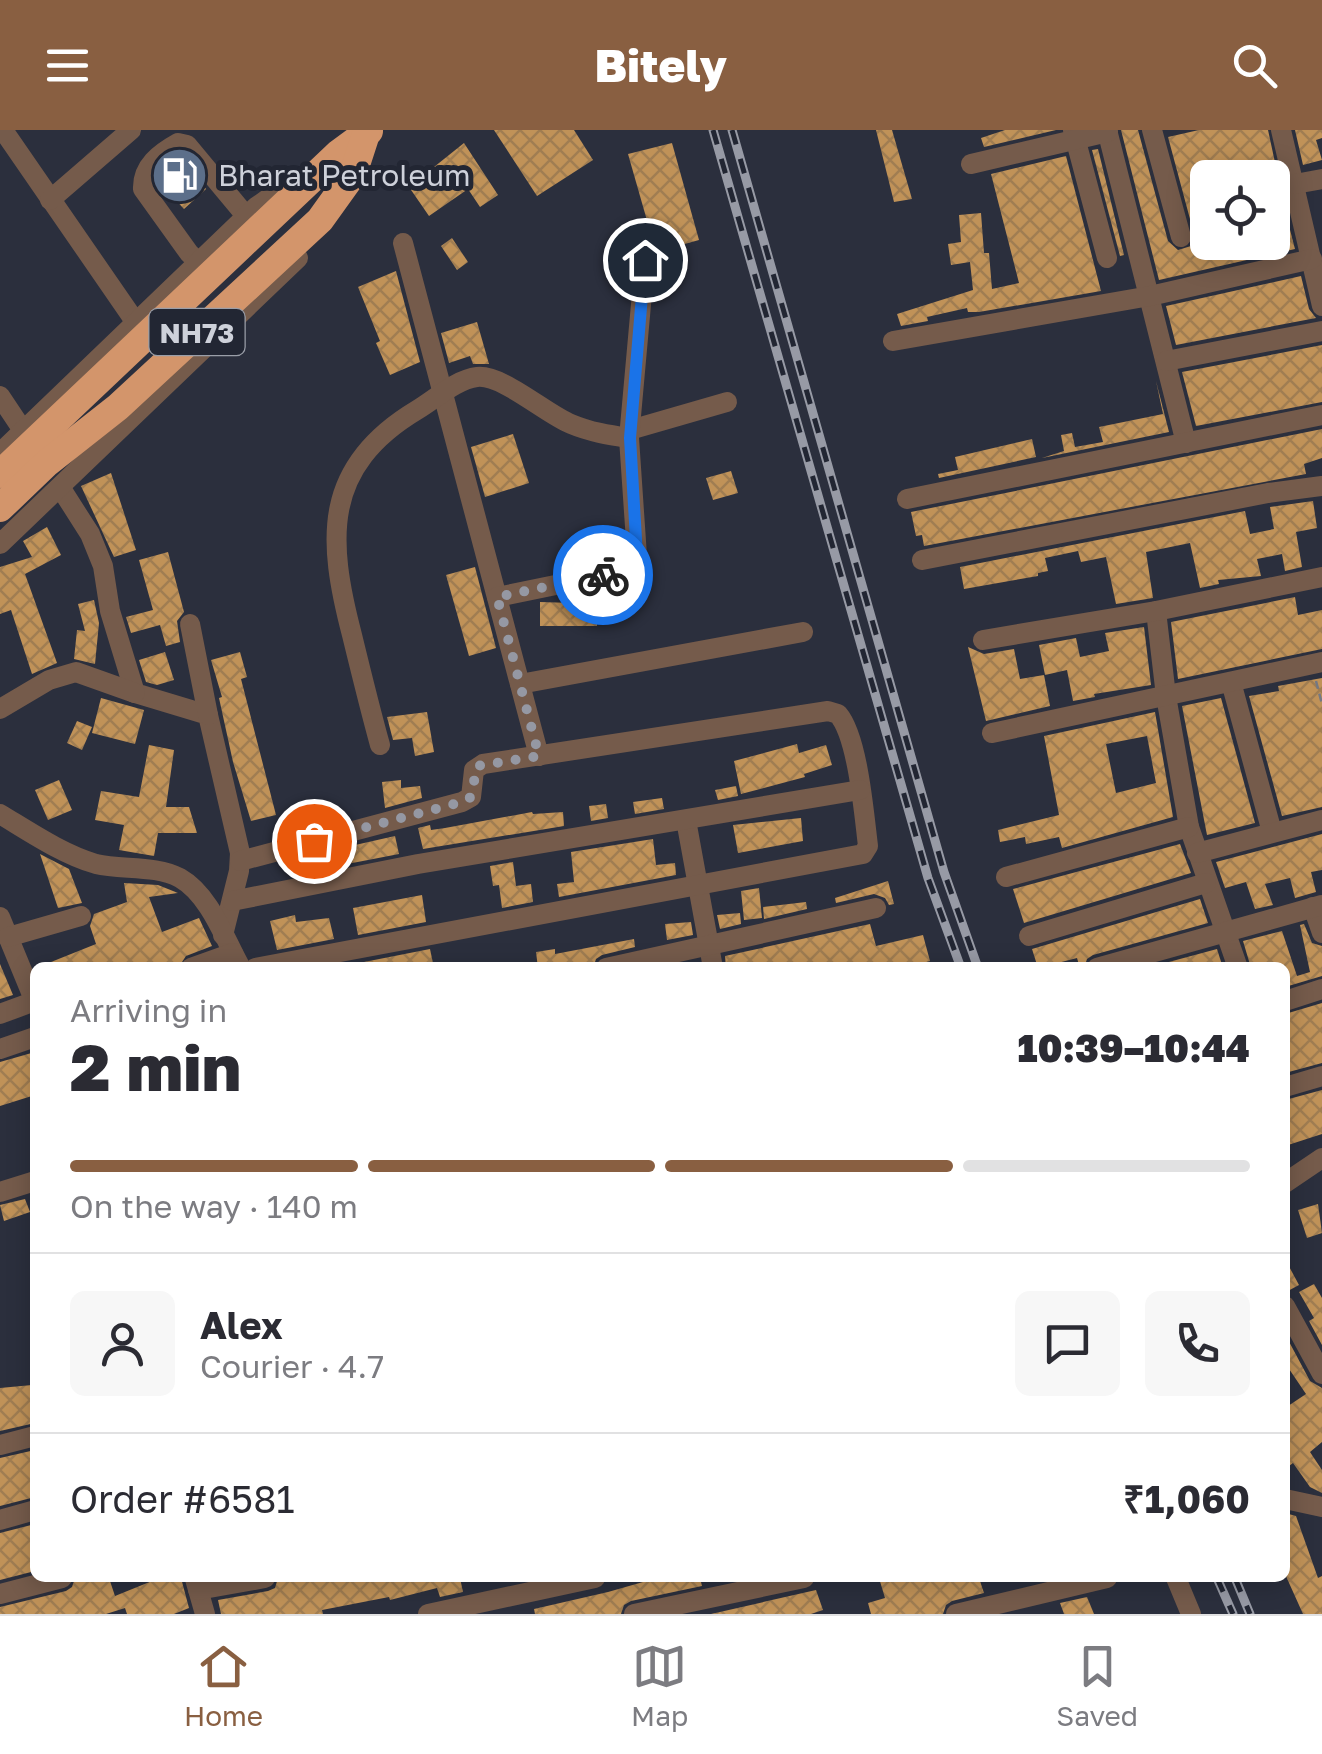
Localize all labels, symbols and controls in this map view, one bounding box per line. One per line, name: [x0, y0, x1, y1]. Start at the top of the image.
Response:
icon: menu: [40, 38, 95, 93]
text: Bitely: [595, 38, 727, 92]
icon: search: [1227, 38, 1282, 93]
fuel station icon: Bharat Petroleum: [149, 145, 209, 205]
place label: Bharat Petroleum: [218, 157, 471, 193]
map controls: [1190, 160, 1290, 260]
button: locate: [1190, 160, 1290, 260]
pin: [603, 218, 688, 303]
icon: home: [618, 233, 673, 288]
road number: NH73: [150, 309, 244, 355]
courier: [553, 525, 653, 625]
icon: bike: [576, 548, 631, 603]
pin: [272, 799, 357, 884]
icon: bag: [287, 814, 342, 869]
text: Arriving in: [70, 991, 227, 1029]
text: 10:39–10:44: [1017, 1025, 1250, 1070]
text: 2 min: [70, 1027, 241, 1105]
text: On the way · 140 m: [70, 1187, 358, 1225]
button: person: [70, 1291, 175, 1396]
button: chat: [1015, 1291, 1120, 1396]
button: phone: [1145, 1291, 1250, 1396]
text: Alex: [200, 1302, 283, 1347]
text: Courier · 4.7: [200, 1347, 384, 1385]
text: Order #6581: [70, 1476, 295, 1521]
text: ₹1,060: [1123, 1476, 1250, 1521]
tab: Home: [184, 1639, 263, 1732]
tab: Map: [631, 1639, 688, 1732]
tab: Saved: [1056, 1639, 1138, 1732]

